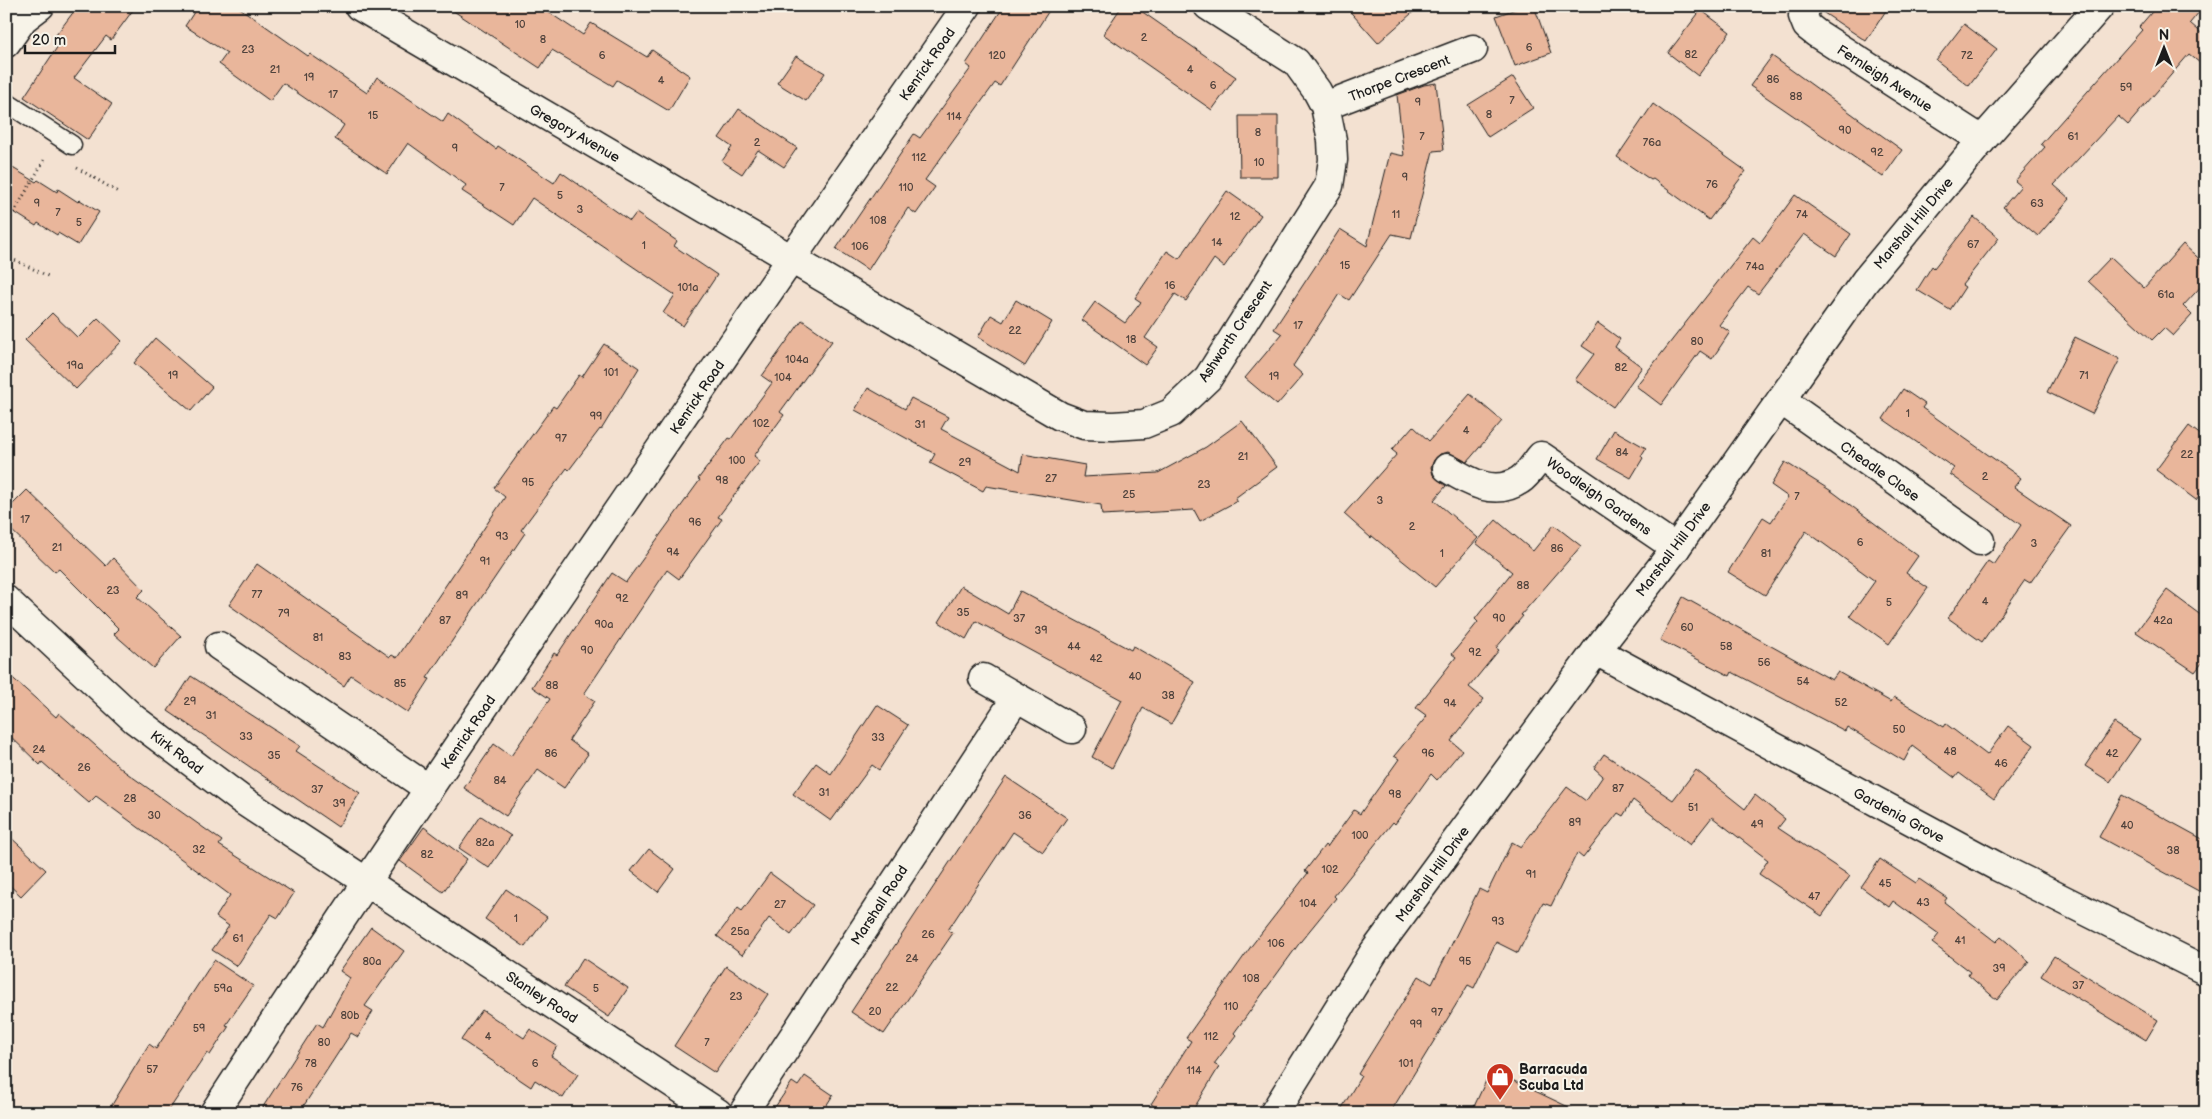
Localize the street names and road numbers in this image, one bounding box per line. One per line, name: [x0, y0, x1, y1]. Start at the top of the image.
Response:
street label: Kenrick Road: [896, 24, 959, 104]
street label: Fernleigh Avenue: [1834, 41, 1936, 116]
street label: Thorpe Crescent: [1346, 51, 1453, 106]
street label: Gregory Avenue: [527, 101, 623, 166]
street label: Marshall Hill Drive: [1870, 174, 1957, 273]
street label: Ashworth Crescent: [1195, 277, 1276, 385]
street label: Kenrick Road: [667, 357, 728, 437]
street label: Cheadle Close: [1837, 438, 1923, 505]
street label: Woodleigh Gardens: [1543, 454, 1655, 539]
street label: Marshall Hill Drive: [1632, 499, 1715, 600]
street label: Kenrick Road: [438, 692, 499, 772]
street label: Kirk Road: [147, 727, 207, 778]
street label: Gardenia Grove: [1850, 784, 1947, 847]
street label: Marshall Hill Drive: [1392, 823, 1473, 925]
street label: Marshall Road: [847, 862, 911, 948]
street label: Stanley Road: [503, 968, 581, 1027]

